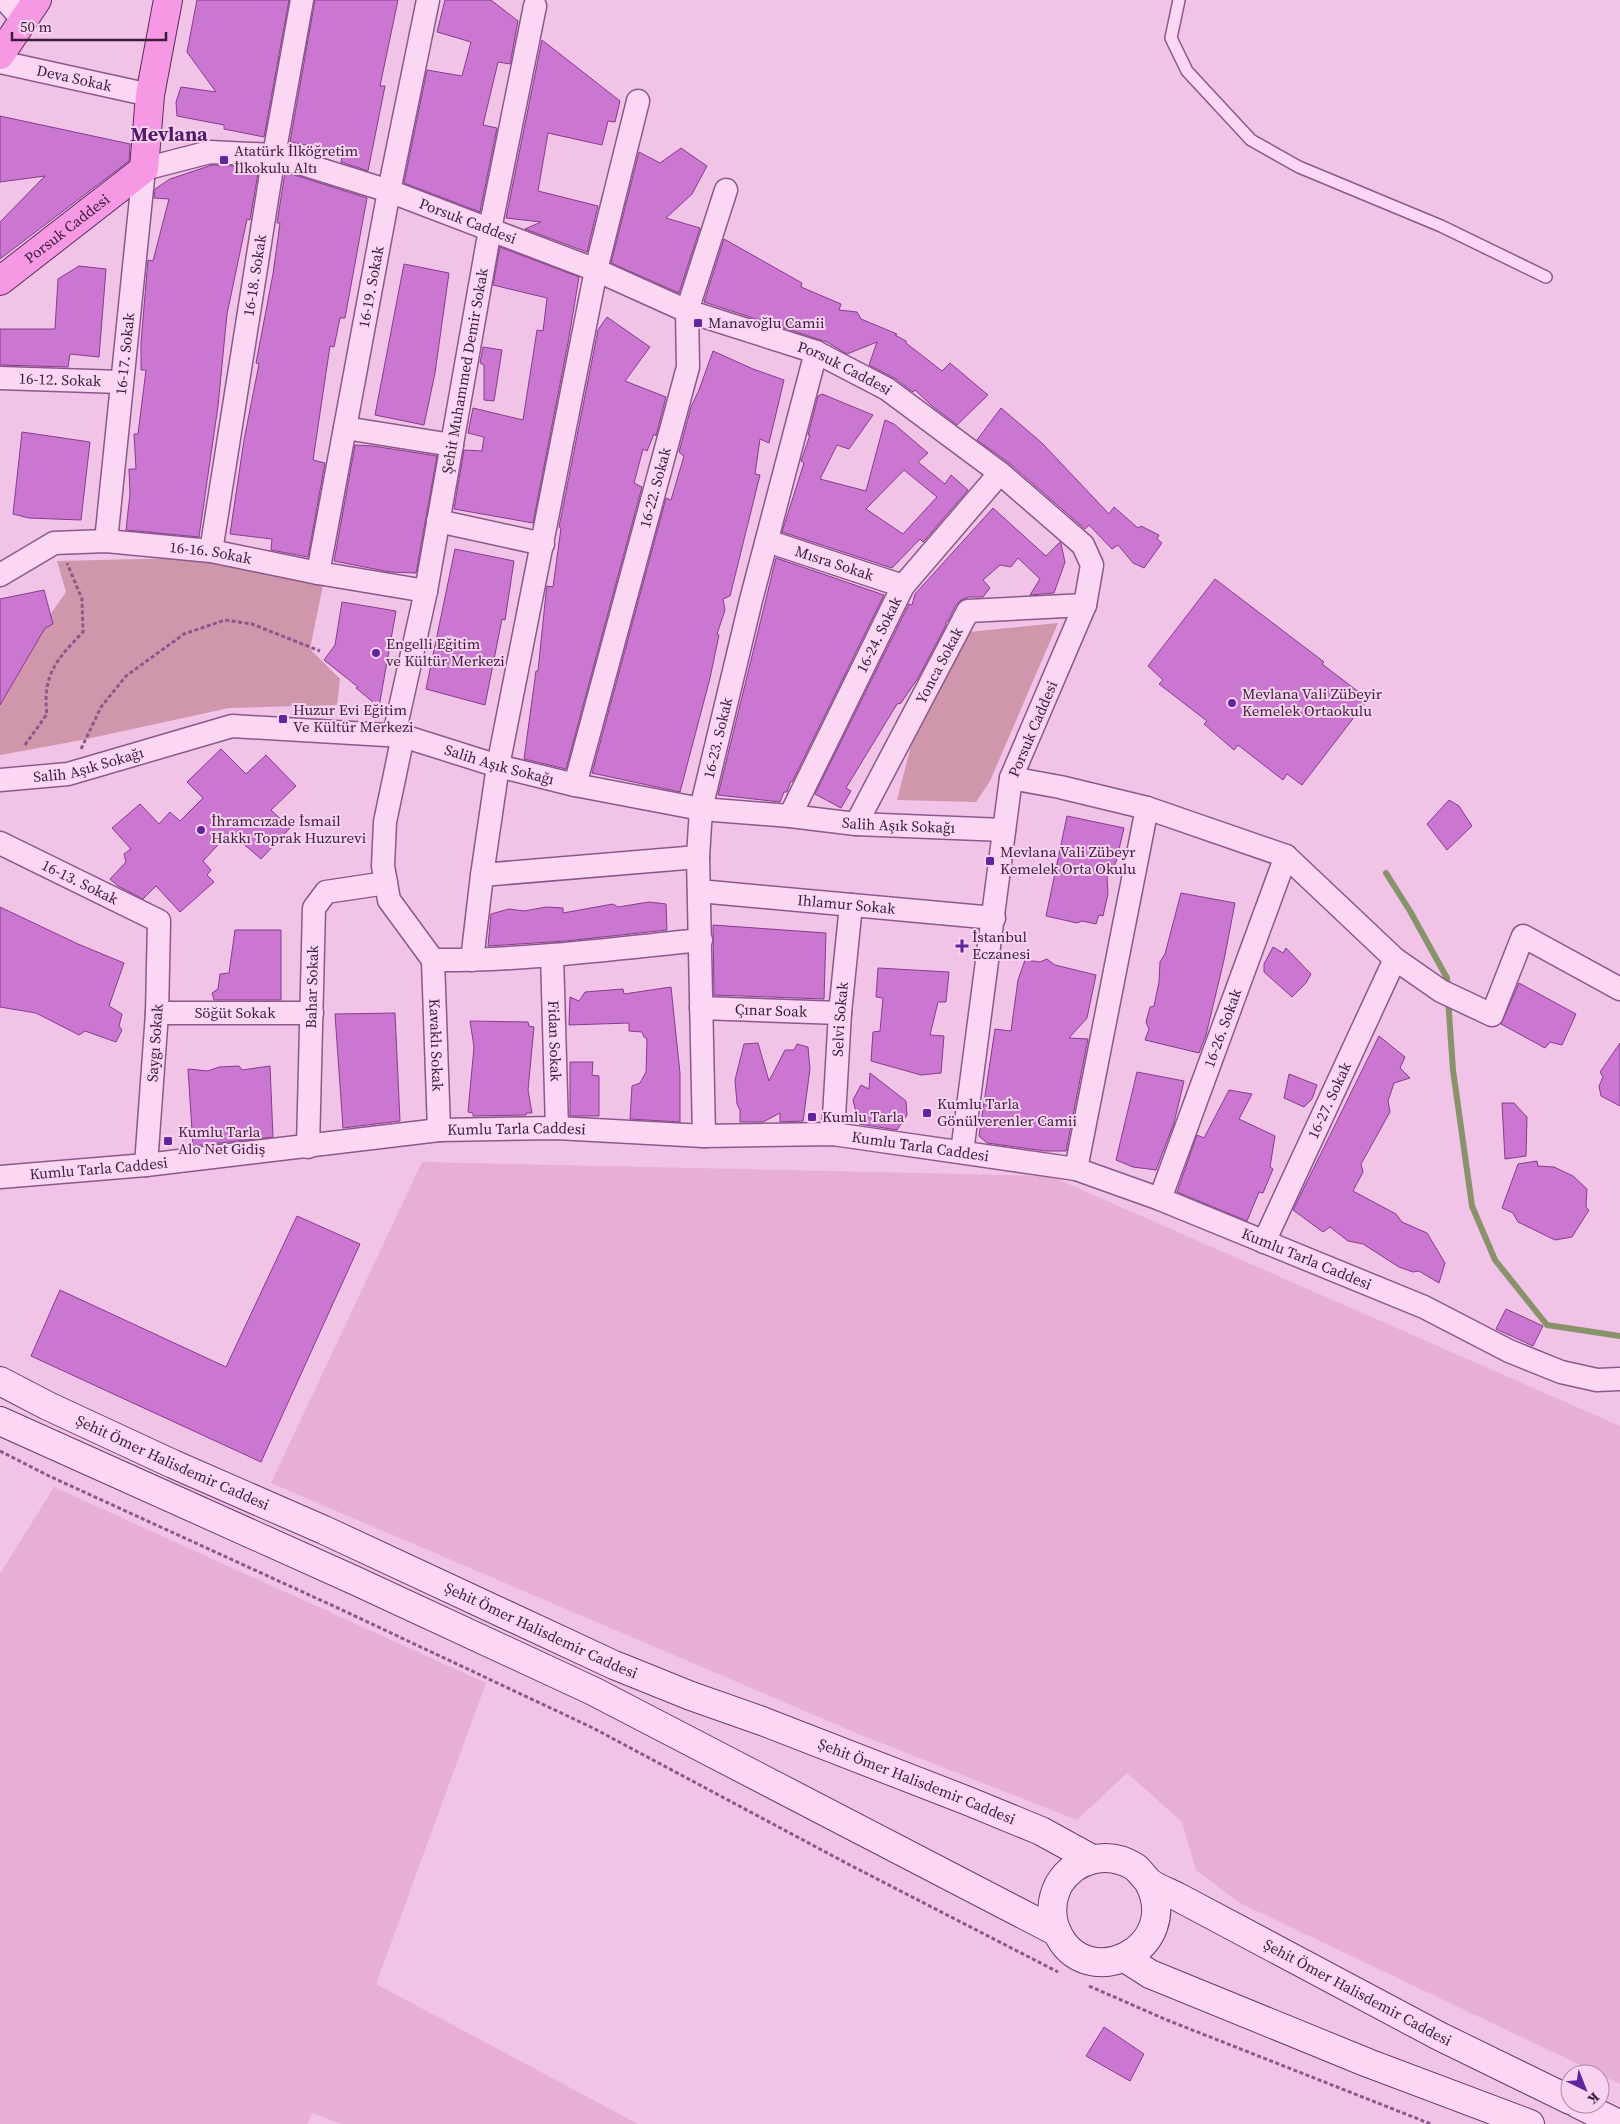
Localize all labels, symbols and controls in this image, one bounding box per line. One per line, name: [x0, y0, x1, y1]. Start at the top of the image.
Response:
scale bar: [12, 10, 166, 42]
text: 50 m: [20, 16, 52, 37]
street label: Deva Sokak: [35, 59, 115, 96]
district label: Mevlana: [130, 120, 208, 148]
place label: Atatürk İlköğretim İlkokulu Altı: [234, 140, 359, 178]
marker: Atatürk İlköğretim İlkokulu Altı: [218, 154, 230, 166]
street label: Porsuk Caddesi: [20, 189, 114, 268]
street label: Porsuk Caddesi: [416, 192, 520, 249]
street label: 16-18. Sokak: [237, 232, 271, 318]
street label: 16-19. Sokak: [353, 244, 389, 329]
street label: Şehit Muhammed Demir Sokak: [436, 266, 493, 475]
street label: 16-17. Sokak: [110, 311, 139, 396]
place label: Manavoğlu Camii: [708, 312, 824, 333]
marker: Manavoğlu Camii: [692, 317, 704, 329]
street label: Porsuk Caddesi: [795, 336, 897, 399]
street label: 16-12. Sokak: [18, 368, 102, 391]
street label: 16-22. Sokak: [634, 444, 676, 530]
street label: 16-16. Sokak: [169, 536, 254, 569]
street label: Mısra Sokak: [792, 540, 877, 586]
street label: 16-24. Sokak: [851, 592, 907, 676]
street label: Yonca Sokak: [910, 623, 968, 707]
place label: Engelli Eğitim ve Kültür Merkezi: [386, 633, 505, 671]
marker: Engelli Eğitim ve Kültür Merkezi: [370, 647, 382, 659]
street label: Porsuk Caddesi: [1003, 677, 1062, 780]
place label: Mevlana Vali Zübeyir Kemelek Ortaokulu: [1242, 683, 1383, 721]
street label: 16-23. Sokak: [698, 695, 737, 781]
marker: Mevlana Vali Zübeyir Kemelek Ortaokulu: [1226, 697, 1238, 709]
place label: Huzur Evi Eğitim Ve Kültür Merkezi: [293, 699, 413, 737]
marker: Huzur Evi Eğitim Ve Kültür Merkezi: [277, 713, 289, 725]
street label: Salih Aşık Sokağı: [442, 739, 557, 790]
street label: Salih Aşık Sokağı: [32, 741, 146, 787]
place label: İhramcızade İsmail Hakkı Toprak Huzurevi: [211, 810, 366, 848]
street label: Salih Aşık Sokağı: [841, 811, 956, 838]
marker: İhramcızade İsmail Hakkı Toprak Huzurevi: [195, 824, 207, 836]
place label: Mevlana Vali Zübeyr Kemelek Orta Okulu: [1000, 841, 1136, 879]
street label: 16-13. Sokak: [38, 854, 123, 910]
marker: Mevlana Vali Zübeyr Kemelek Orta Okulu: [984, 855, 996, 867]
street label: Ihlamur Sokak: [796, 889, 897, 919]
place label: İstanbul Eczanesi: [972, 926, 1031, 964]
marker: İstanbul Eczanesi: [956, 940, 968, 952]
street label: Bahar Sokak: [300, 944, 323, 1029]
street label: Selvi Sokak: [826, 980, 853, 1057]
street label: 16-26. Sokak: [1198, 985, 1247, 1070]
street label: Kavaklı Sokak: [424, 998, 449, 1092]
street label: Çınar Soak: [734, 998, 808, 1022]
street label: Fidan Sokak: [543, 1000, 567, 1083]
street label: Saygı Sokak: [141, 1002, 168, 1083]
street label: Söğüt Sokak: [195, 1002, 276, 1023]
street label: 16-27. Sokak: [1302, 1058, 1356, 1142]
place label: Kumlu Tarla Gönülverenler Camii: [937, 1093, 1077, 1131]
place label: Kumlu Tarla: [822, 1106, 905, 1127]
marker: Kumlu Tarla Gönülverenler Camii: [921, 1107, 933, 1119]
marker: Kumlu Tarla: [806, 1111, 818, 1123]
street label: Kumlu Tarla Caddesi: [447, 1117, 586, 1140]
place label: Kumlu Tarla Alo Net Gidiş: [178, 1121, 265, 1159]
street label: Kumlu Tarla Caddesi: [850, 1126, 990, 1166]
marker: Kumlu Tarla Alo Net Gidiş: [162, 1135, 174, 1147]
street label: Kumlu Tarla Caddesi: [29, 1151, 169, 1185]
street label: Kumlu Tarla Caddesi: [1239, 1223, 1375, 1295]
street label: Şehit Ömer Halisdemir Caddesi: [73, 1409, 273, 1515]
street label: Şehit Ömer Halisdemir Caddesi: [441, 1577, 641, 1683]
street label: Şehit Ömer Halisdemir Caddesi: [815, 1733, 1019, 1829]
street label: Şehit Ömer Halisdemir Caddesi: [1260, 1934, 1455, 2051]
north arrow: [1560, 2064, 1610, 2114]
text: K: [1583, 2088, 1604, 2109]

